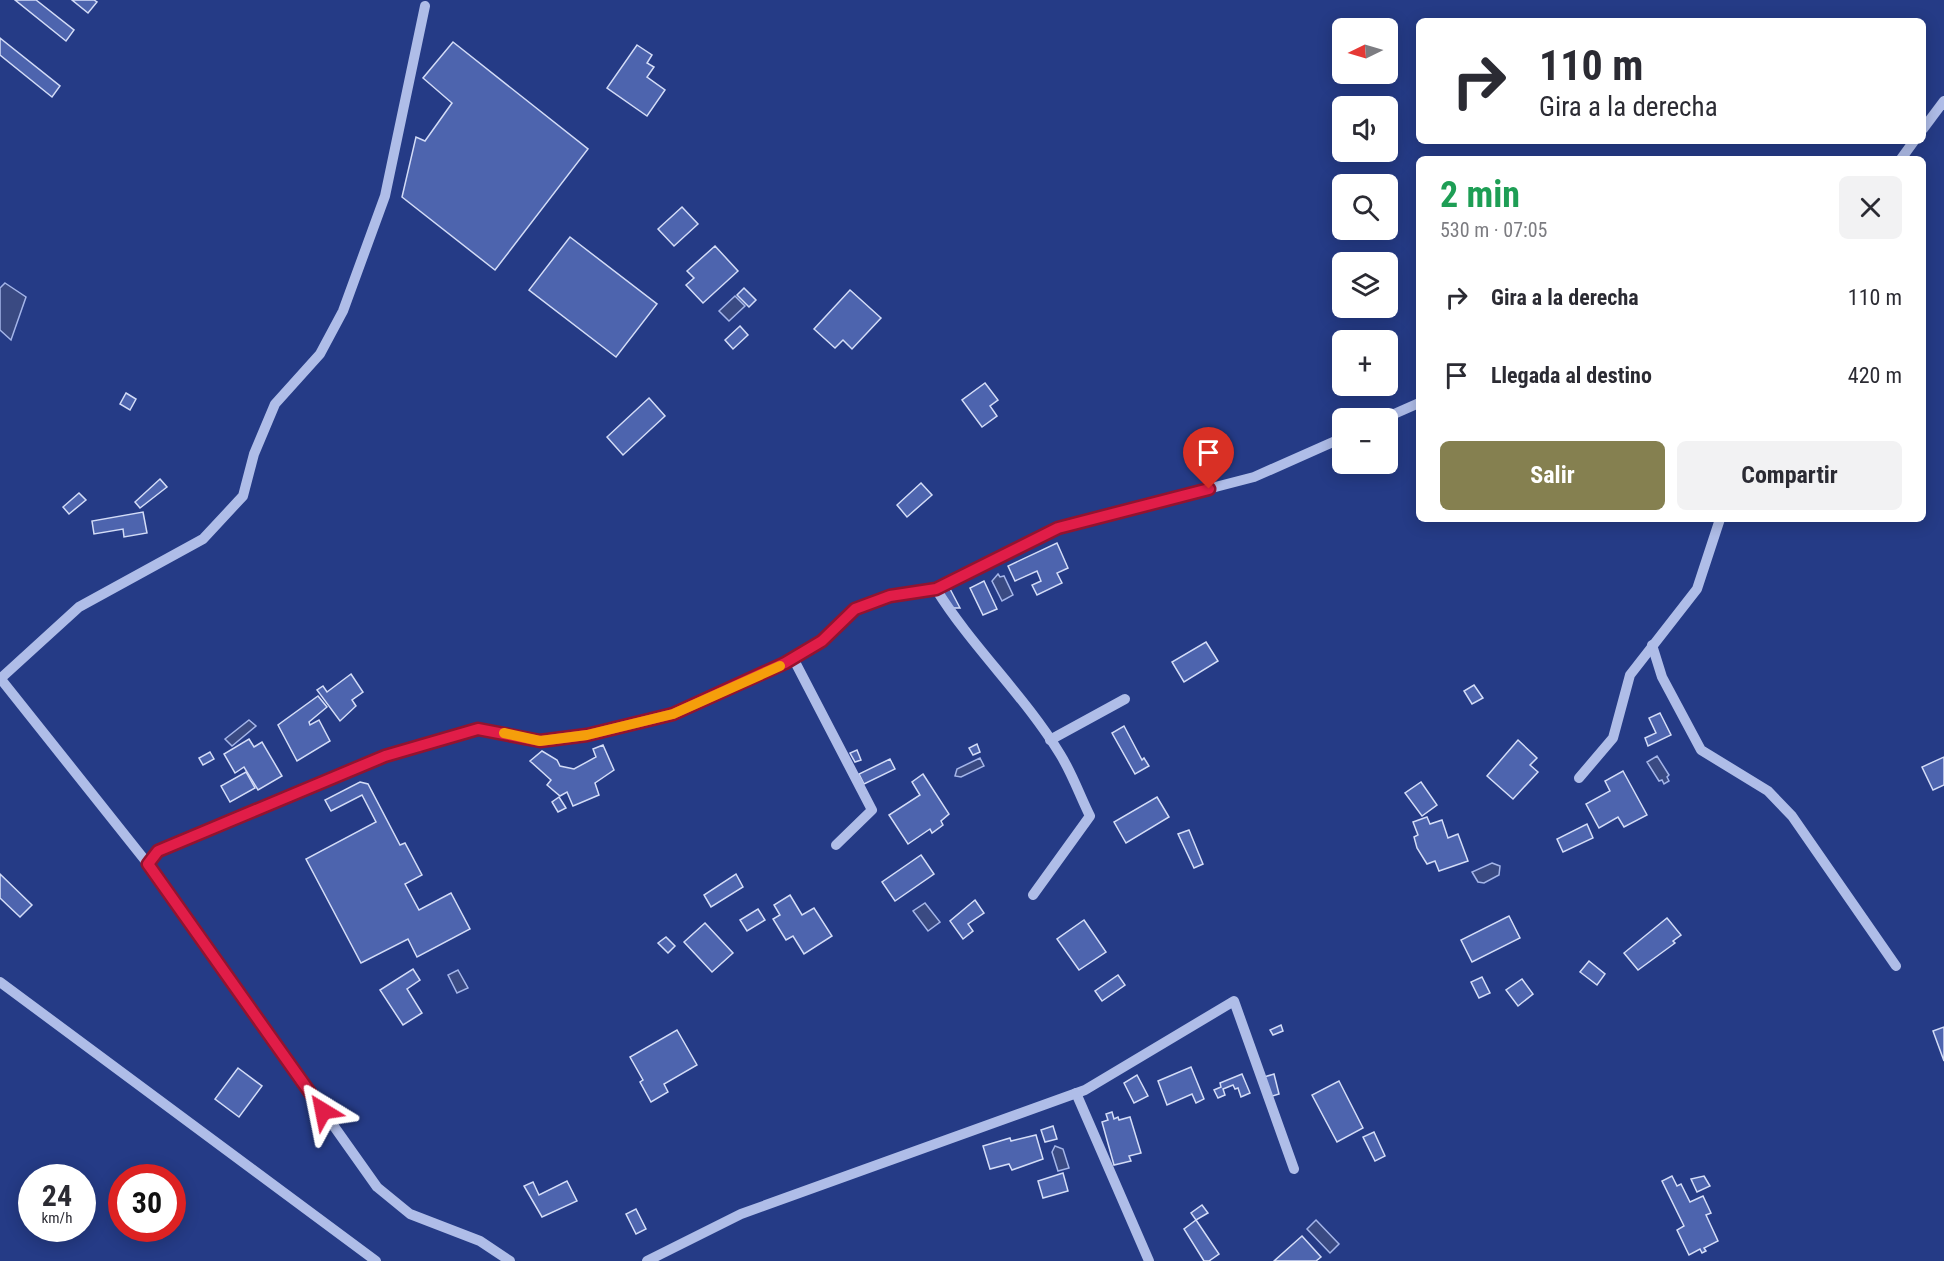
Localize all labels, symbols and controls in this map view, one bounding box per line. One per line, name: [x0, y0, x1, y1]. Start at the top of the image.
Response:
north arrow: [1332, 18, 1398, 84]
map controls: [1332, 18, 1398, 474]
text: 110 m: [1539, 41, 1644, 90]
icon: right: [1440, 42, 1518, 120]
text: Gira a la derecha: [1539, 91, 1718, 123]
button: sound: [1332, 96, 1398, 162]
button: search: [1332, 174, 1398, 240]
text: 2 min: [1440, 174, 1520, 216]
button: close: [1839, 176, 1902, 239]
text: 530 m · 07:05: [1440, 218, 1547, 242]
button: layers: [1332, 252, 1398, 318]
icon: right: [1440, 281, 1473, 314]
text: Gira a la derecha: [1491, 285, 1639, 310]
text: 110 m: [1848, 285, 1902, 310]
button: +: [1332, 330, 1398, 396]
icon: arrive: [1440, 359, 1473, 392]
text: Llegada al destino: [1491, 363, 1652, 388]
text: 420 m: [1848, 363, 1902, 388]
button: −: [1332, 408, 1398, 474]
pin: [1183, 427, 1234, 489]
icon: arrive: [1192, 436, 1225, 469]
button: Salir: [1440, 441, 1665, 510]
button: Compartir: [1677, 441, 1902, 510]
position arrow: [291, 1079, 355, 1143]
speed limit sign: 30: [108, 1164, 186, 1242]
text: 24: [42, 1178, 72, 1213]
text: km/h: [42, 1209, 72, 1227]

